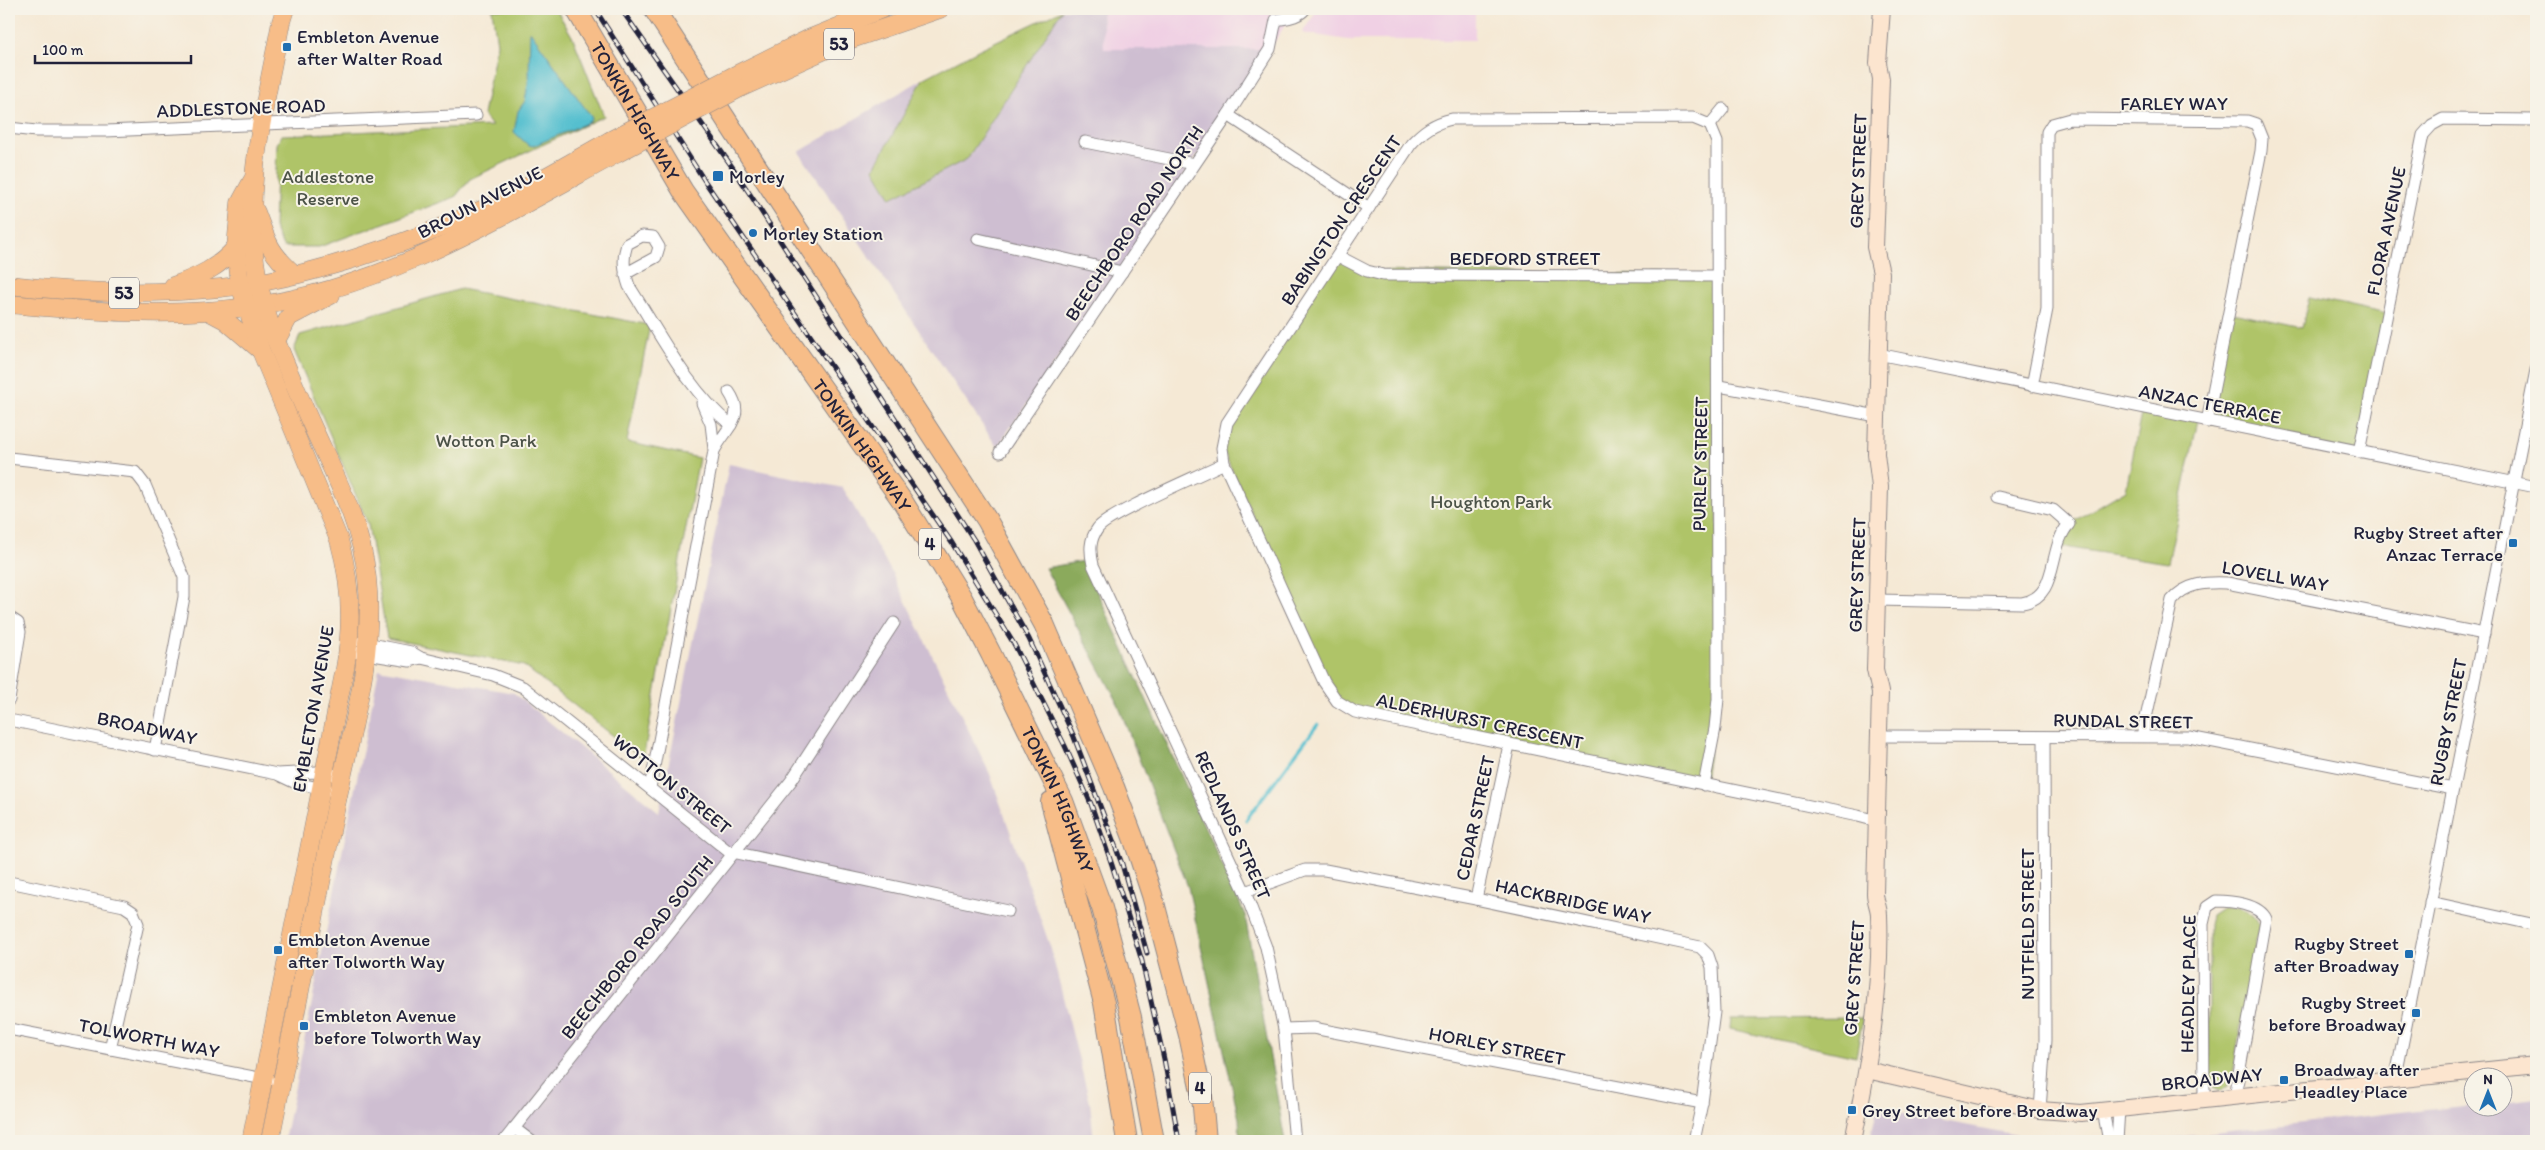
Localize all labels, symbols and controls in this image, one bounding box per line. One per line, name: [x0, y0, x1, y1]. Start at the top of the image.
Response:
place label: Embleton Avenue after Walter Road: [297, 25, 442, 70]
road number: 53: [824, 29, 854, 60]
scale bar: [35, 32, 191, 64]
street label: TONKIN HIGHWAY: [586, 37, 686, 184]
text: 100 m: [42, 41, 84, 59]
marker: Embleton Avenue after Walter Road: [281, 41, 293, 53]
street label: FARLEY WAY: [2120, 92, 2228, 115]
street label: ADDLESTONE ROAD: [156, 94, 326, 122]
street label: GREY STREET: [1844, 113, 1872, 229]
street label: BEECHBORO ROAD NORTH: [1060, 121, 1208, 325]
street label: BABINGTON CRESCENT: [1275, 130, 1407, 309]
street label: BROUN AVENUE: [414, 161, 546, 243]
park label: Addlestone Reserve: [282, 165, 374, 210]
place label: Morley: [729, 165, 785, 188]
street label: FLORA AVENUE: [2361, 165, 2411, 297]
marker: Morley: [711, 169, 725, 183]
place label: Morley Station: [763, 222, 883, 245]
marker: Morley Station: [747, 227, 759, 239]
street label: BEDFORD STREET: [1450, 247, 1601, 270]
road number: 53: [109, 278, 139, 308]
street label: TONKIN HIGHWAY: [808, 374, 917, 515]
street label: ANZAC TERRACE: [2137, 379, 2283, 429]
street label: PURLEY STREET: [1687, 396, 1713, 532]
park label: Wotton Park: [435, 429, 537, 452]
park label: Houghton Park: [1430, 490, 1552, 513]
street label: GREY STREET: [1843, 517, 1871, 633]
place label: Rugby Street after Anzac Terrace: [2353, 521, 2503, 566]
road number: 4: [919, 528, 941, 560]
marker: Rugby Street after Anzac Terrace: [2507, 537, 2519, 549]
street label: LOVELL WAY: [2220, 555, 2330, 597]
street label: EMBLETON AVENUE: [287, 624, 339, 794]
street label: RUGBY STREET: [2424, 656, 2472, 788]
street label: ALDERHURST CRESCENT: [1375, 688, 1586, 754]
street label: BROADWAY: [95, 706, 199, 750]
street label: RUNDAL STREET: [2053, 708, 2194, 734]
street label: TONKIN HIGHWAY: [1017, 722, 1100, 876]
street label: WOTTON STREET: [608, 729, 736, 839]
street label: REDLANDS STREET: [1190, 747, 1276, 903]
street label: CEDAR STREET: [1450, 753, 1500, 883]
street label: NUTFIELD STREET: [2016, 848, 2039, 1000]
street label: BEECHBORO ROAD SOUTH: [556, 850, 718, 1044]
street label: HACKBRIDGE WAY: [1493, 873, 1653, 929]
street label: HEADLEY PLACE: [2175, 914, 2201, 1053]
street label: GREY STREET: [1839, 919, 1870, 1036]
place label: Embleton Avenue after Tolworth Way: [288, 928, 445, 973]
place label: Rugby Street after Broadway: [2274, 932, 2399, 977]
marker: Embleton Avenue after Tolworth Way: [272, 944, 284, 956]
marker: Rugby Street after Broadway: [2403, 948, 2415, 960]
place label: Rugby Street before Broadway: [2268, 991, 2406, 1036]
place label: Embleton Avenue before Tolworth Way: [314, 1004, 481, 1049]
marker: Rugby Street before Broadway: [2410, 1007, 2422, 1019]
street label: TOLWORTH WAY: [77, 1013, 221, 1063]
marker: Embleton Avenue before Tolworth Way: [298, 1020, 310, 1032]
street label: HORLEY STREET: [1427, 1021, 1568, 1071]
place label: Broadway after Headley Place: [2294, 1058, 2420, 1103]
street label: BROADWAY: [2160, 1062, 2264, 1096]
north arrow: [2462, 1068, 2512, 1118]
text: N: [2483, 1071, 2493, 1088]
road number: 4: [1189, 1072, 1211, 1104]
marker: Broadway after Headley Place: [2278, 1074, 2290, 1086]
place label: Grey Street before Broadway: [1862, 1099, 2097, 1122]
marker: Grey Street before Broadway: [1846, 1104, 1858, 1116]

